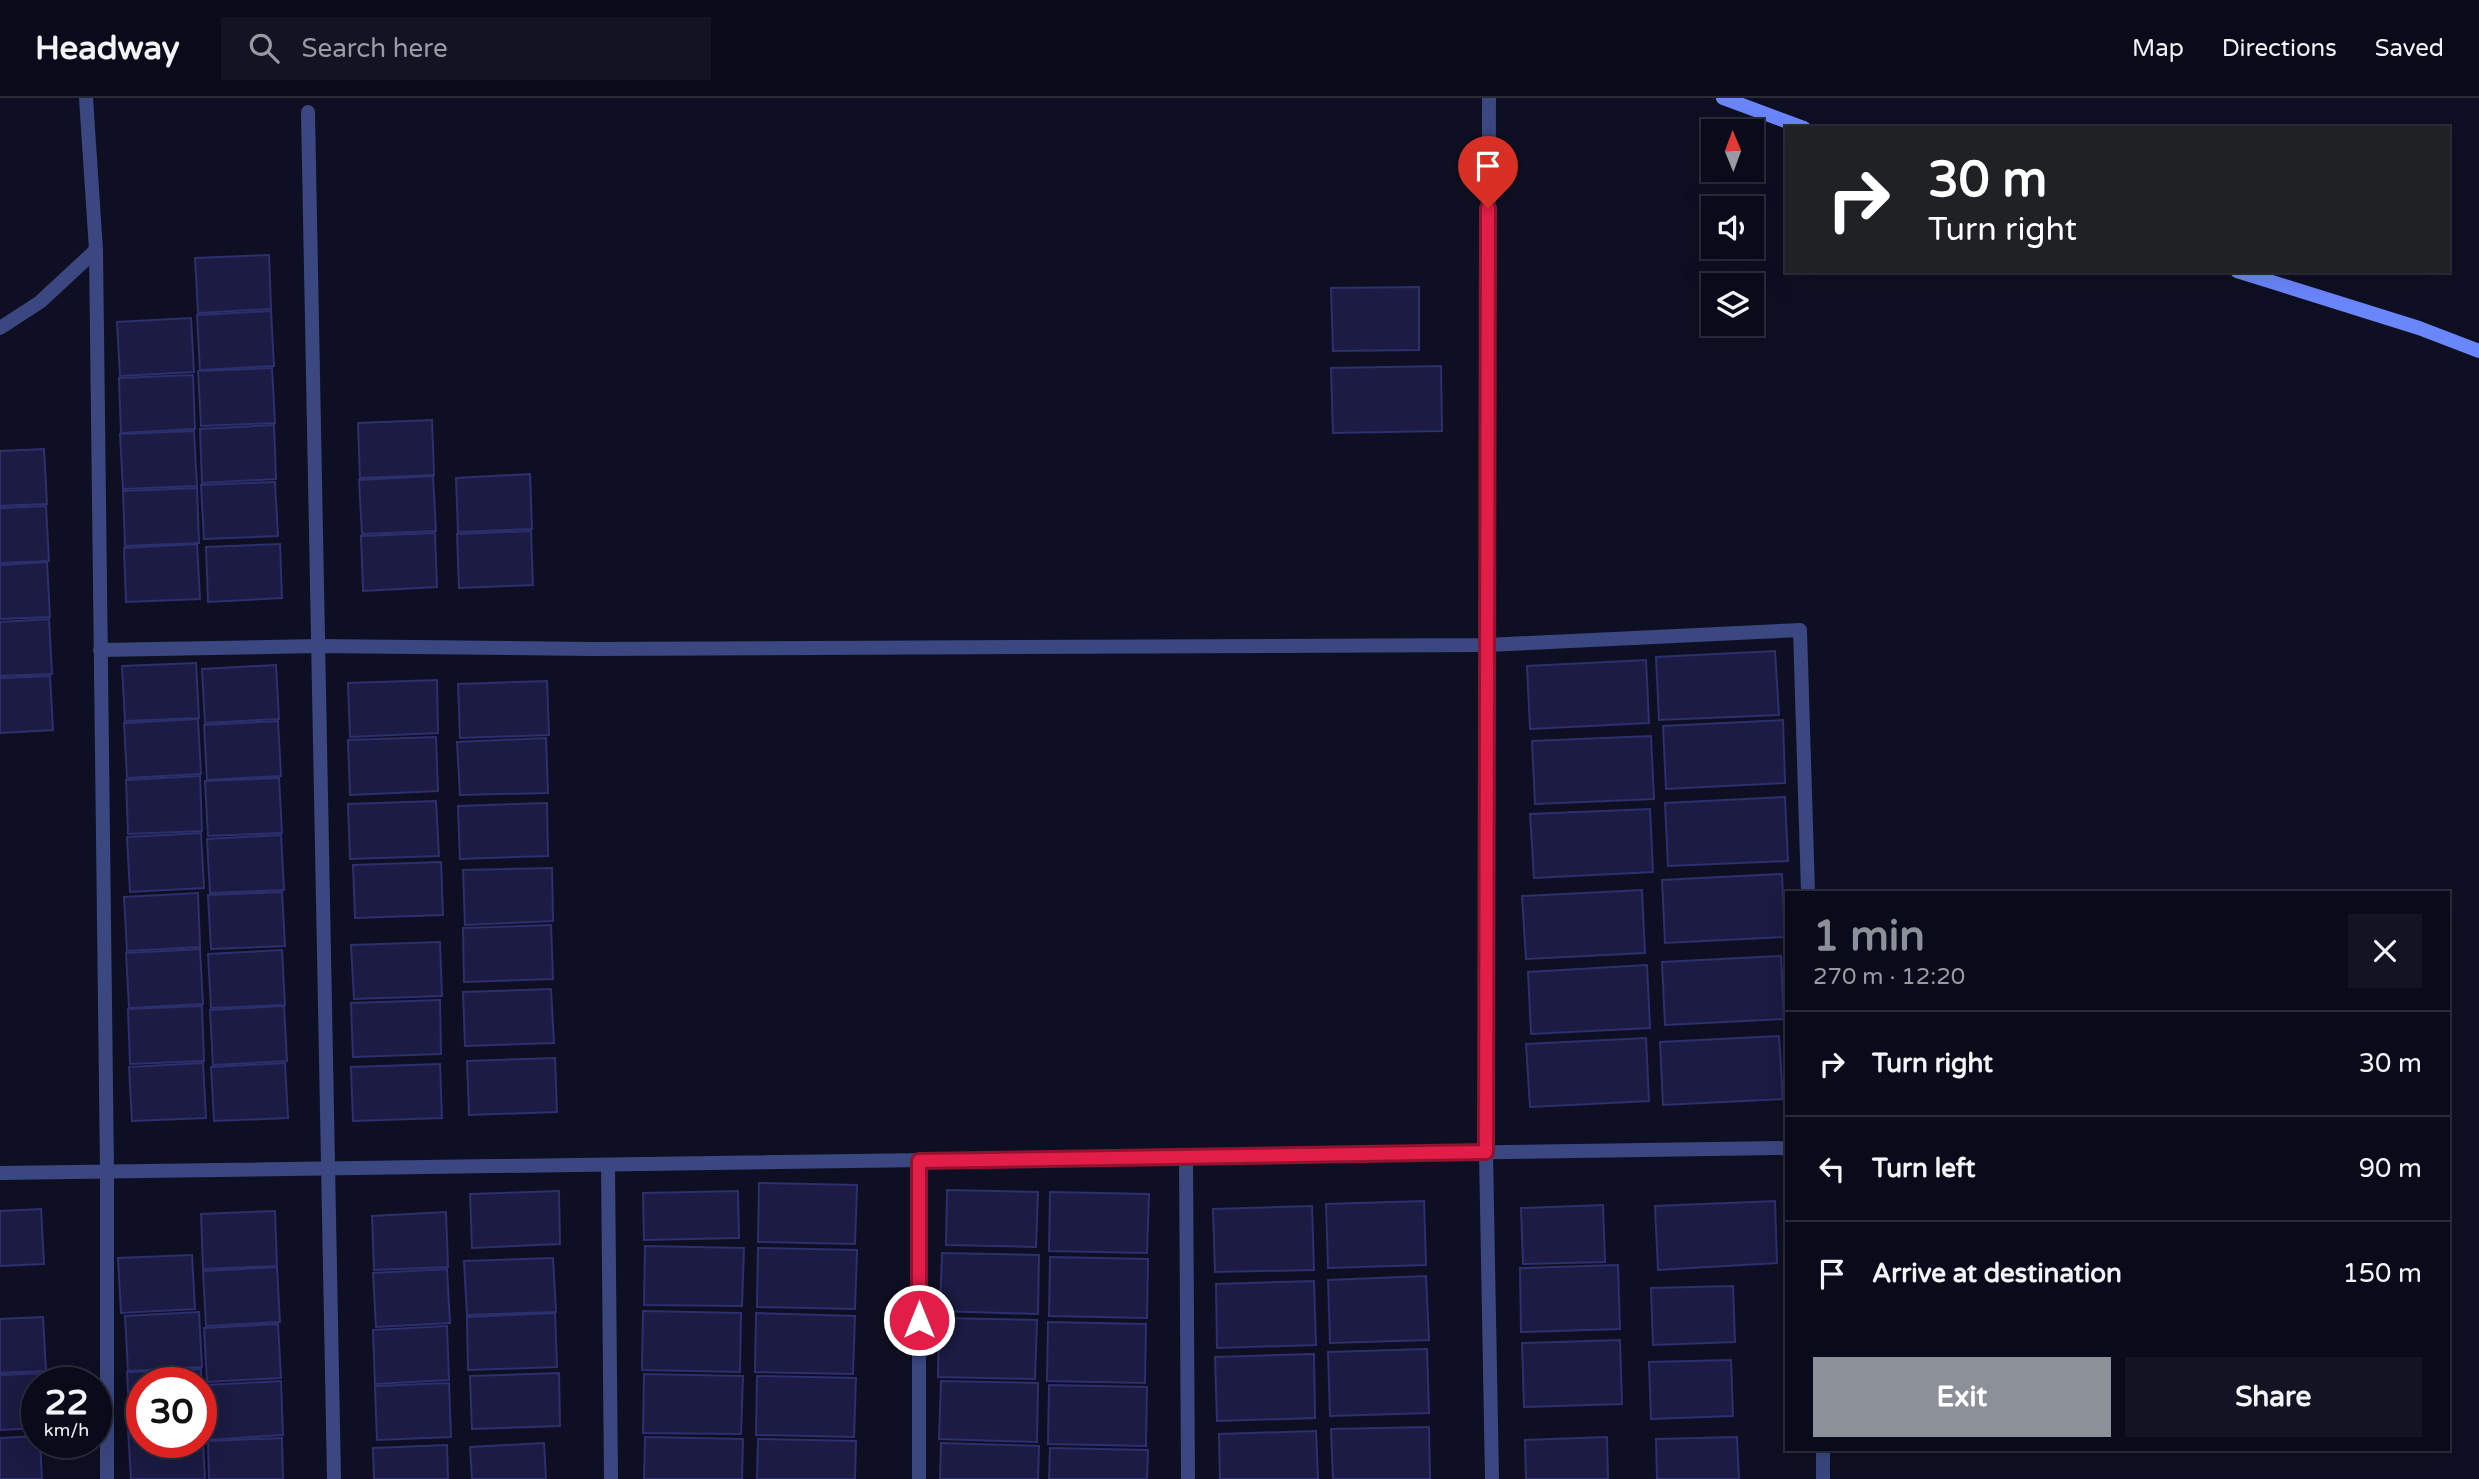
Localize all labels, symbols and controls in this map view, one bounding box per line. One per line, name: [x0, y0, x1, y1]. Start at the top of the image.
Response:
search box: [221, 17, 711, 80]
text: Headway: [35, 29, 179, 68]
icon: search: [245, 29, 283, 67]
text: Search here: [301, 33, 448, 64]
text: Map: [2132, 34, 2184, 63]
text: Directions: [2222, 34, 2337, 63]
text: Saved: [2375, 34, 2444, 63]
north arrow: [1701, 119, 1764, 182]
map controls: [1701, 119, 1764, 336]
pin: [1458, 136, 1518, 208]
icon: arrive: [1469, 147, 1507, 185]
text: 30 m: [1928, 151, 2047, 210]
icon: right: [1813, 154, 1904, 245]
button: sound: [1701, 196, 1764, 259]
text: Turn right: [1928, 211, 2077, 249]
button: layers: [1701, 273, 1764, 336]
text: 1 min: [1813, 911, 1925, 962]
button: close: [2348, 914, 2422, 988]
text: 270 m · 12:20: [1813, 963, 1965, 991]
icon: right: [1813, 1045, 1851, 1083]
text: Turn right: [1872, 1048, 1993, 1079]
text: 30 m: [2359, 1048, 2422, 1079]
icon: left: [1813, 1150, 1851, 1188]
text: Turn left: [1872, 1153, 1975, 1184]
text: 90 m: [2359, 1153, 2422, 1184]
icon: arrive: [1813, 1255, 1851, 1293]
text: Arrive at destination: [1872, 1258, 2122, 1289]
text: 150 m: [2342, 1258, 2422, 1289]
position arrow: [882, 1283, 956, 1357]
button: Exit: [1813, 1357, 2111, 1437]
button: Share: [2125, 1357, 2422, 1437]
speed limit sign: 30: [126, 1367, 217, 1458]
text: 22: [45, 1382, 88, 1424]
text: km/h: [44, 1419, 89, 1441]

